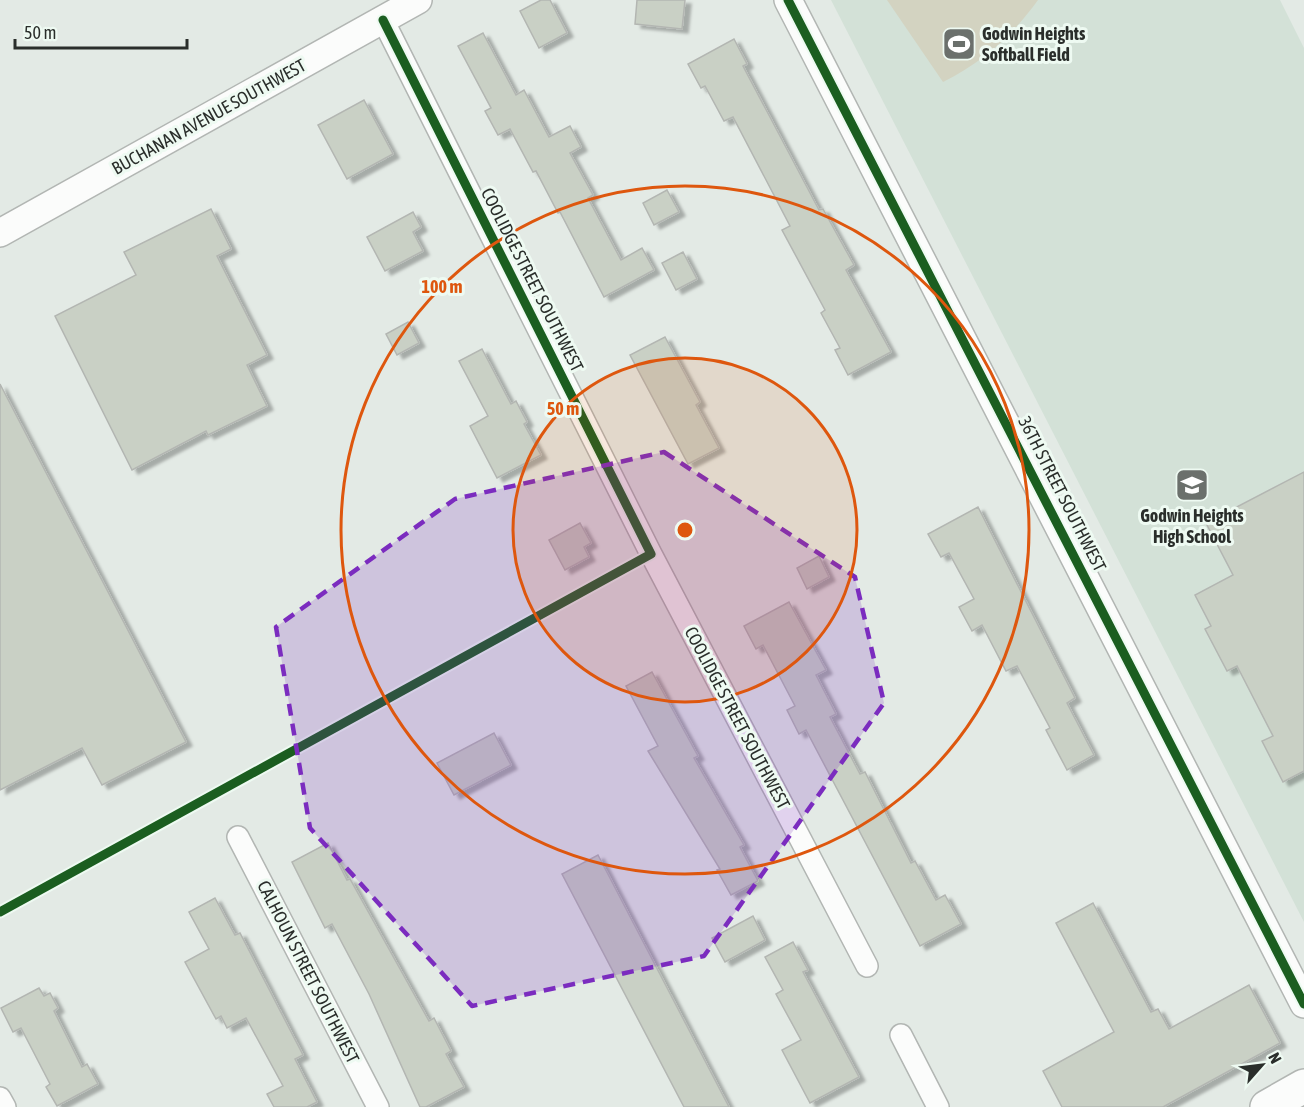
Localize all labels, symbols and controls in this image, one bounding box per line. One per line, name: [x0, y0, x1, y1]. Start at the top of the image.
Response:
scale bar: [15, 12, 188, 50]
text: 50 m: [24, 22, 56, 43]
place label: Godwin Heights Softball Field: [982, 23, 1086, 65]
sports icon: Godwin Heights Softball Field: [941, 26, 977, 62]
street label: BUCHANAN AVENUE SOUTHWEST: [108, 54, 310, 179]
street label: COOLIDGE STREET SOUTHWEST: [477, 184, 588, 375]
text: 100 m: [422, 276, 462, 297]
text: 50 m: [547, 398, 579, 419]
street label: 36TH STREET SOUTHWEST: [1014, 413, 1111, 575]
school or university icon: Godwin Heights High School: [1174, 467, 1210, 503]
place label: Godwin Heights High School: [1140, 505, 1244, 547]
centre of rings: [675, 520, 695, 540]
street label: COOLIDGE STREET SOUTHWEST: [680, 623, 795, 813]
street label: CALHOUN STREET SOUTHWEST: [253, 877, 364, 1067]
north arrow: [1232, 1035, 1292, 1095]
text: N: [1265, 1050, 1285, 1066]

